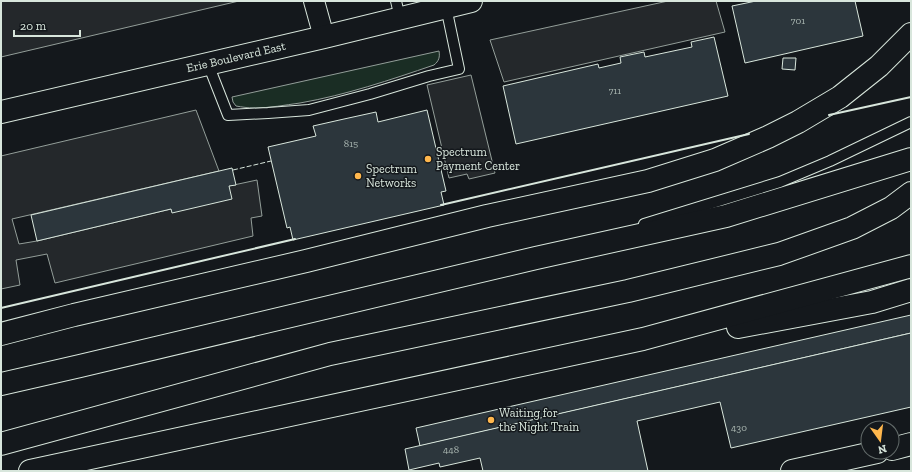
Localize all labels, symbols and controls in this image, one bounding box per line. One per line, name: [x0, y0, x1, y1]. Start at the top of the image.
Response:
scale bar: [14, 12, 80, 38]
house number: 701: [791, 15, 805, 27]
text: 20 m: [20, 19, 47, 33]
street label: Erie Boulevard East: [185, 39, 288, 75]
house number: 711: [609, 85, 621, 97]
house number: 815: [344, 138, 358, 150]
place label: Spectrum Payment Center: [436, 145, 520, 173]
marker: Spectrum Payment Center: [423, 154, 433, 164]
place label: Spectrum Networks: [366, 162, 417, 190]
marker: Spectrum Networks: [353, 171, 363, 181]
place label: Waiting for the Night Train: [499, 406, 579, 434]
marker: Waiting for the Night Train: [486, 415, 496, 425]
north arrow: [860, 420, 900, 460]
house number: 430: [731, 422, 747, 434]
text: N: [876, 442, 888, 457]
house number: 448: [443, 444, 459, 456]

